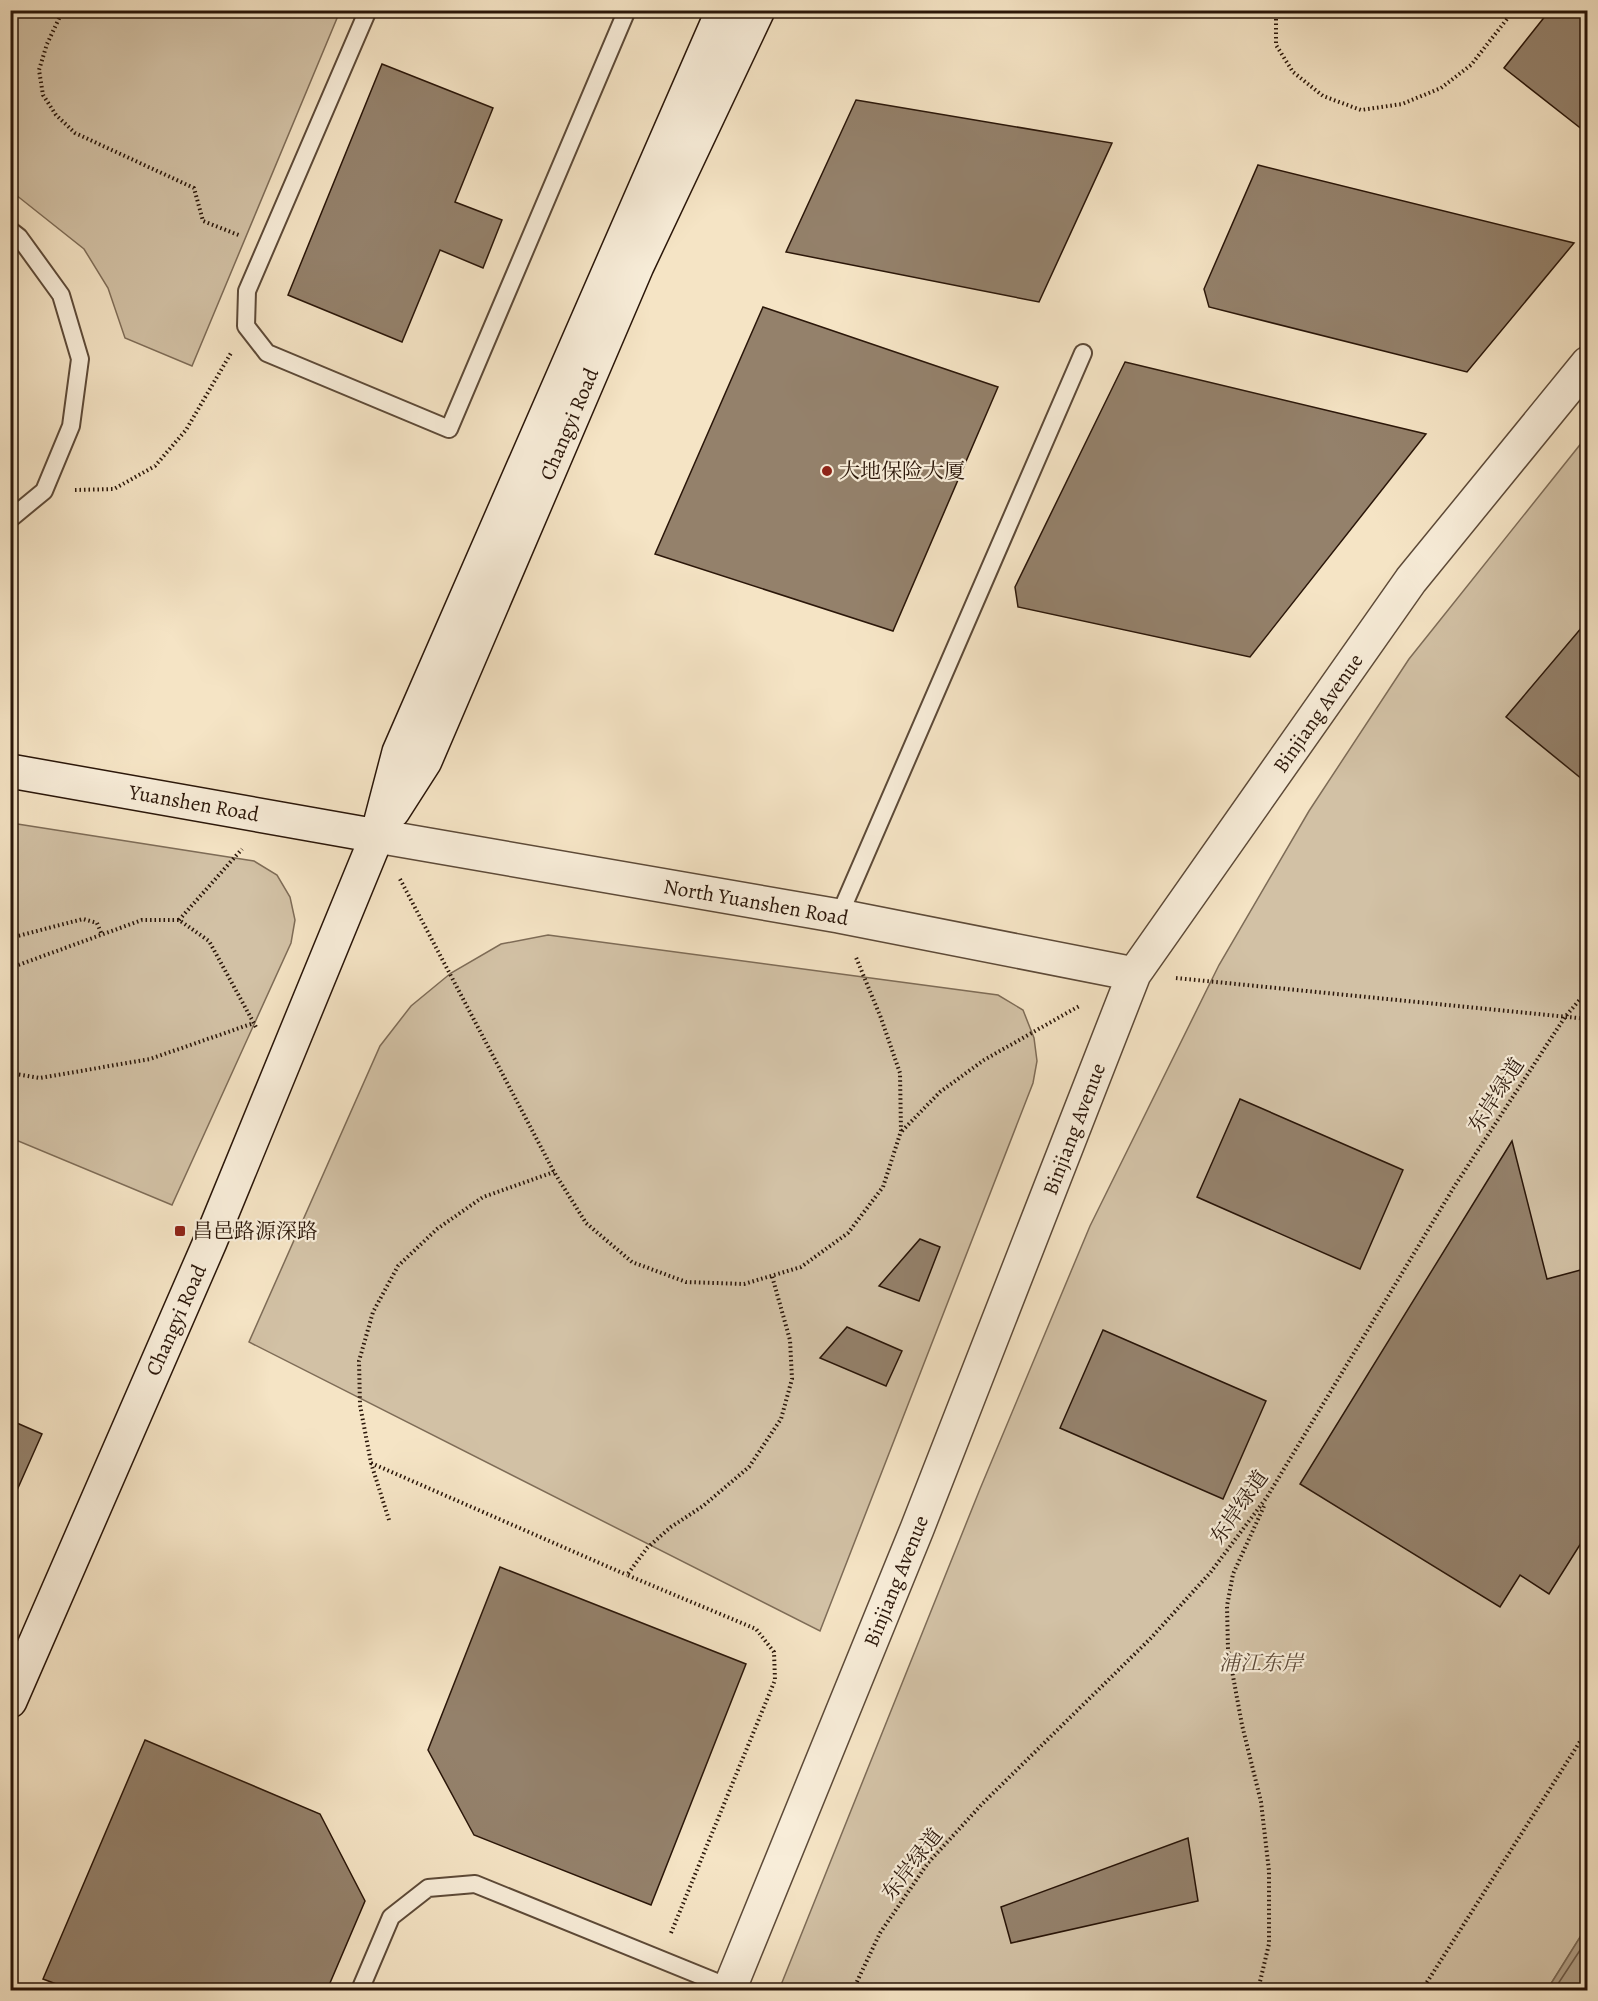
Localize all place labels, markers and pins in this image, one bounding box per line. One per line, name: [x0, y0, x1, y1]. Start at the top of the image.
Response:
place label: 大地保险大厦: [839, 457, 965, 485]
marker: 大地保险大厦: [820, 464, 834, 478]
place label: 昌邑路源深路: [192, 1217, 318, 1245]
marker: 昌邑路源深路: [173, 1224, 187, 1238]

